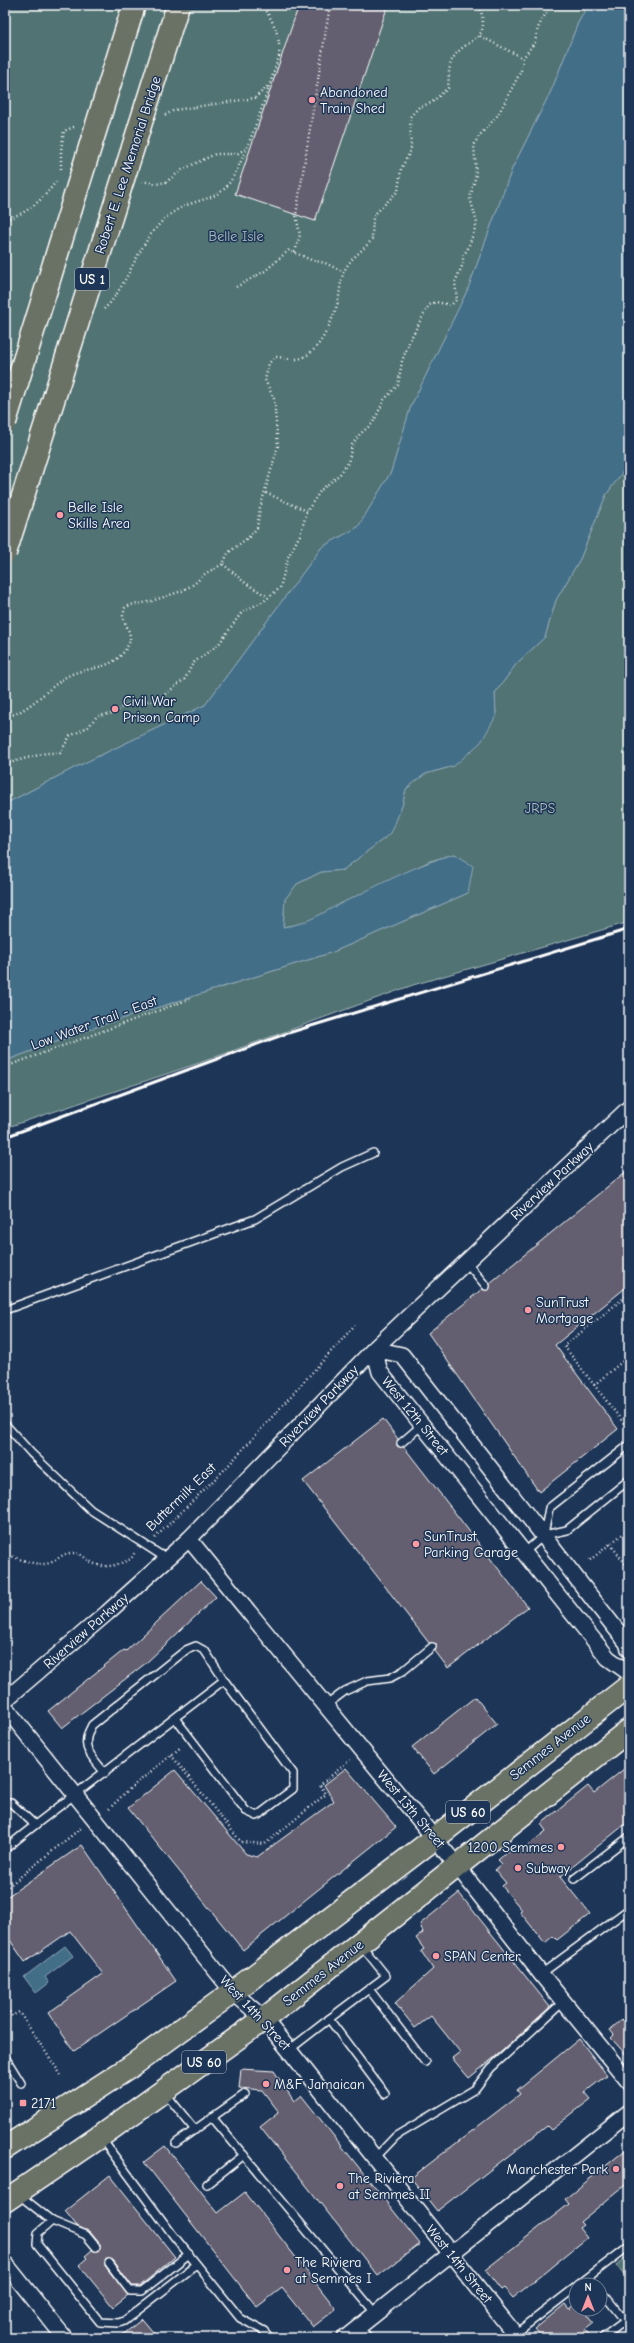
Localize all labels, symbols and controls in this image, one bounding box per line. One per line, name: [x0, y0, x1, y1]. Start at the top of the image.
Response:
street label: Robert E. Lee Memorial Bridge: [91, 74, 165, 256]
place label: Abandoned Train Shed: [320, 84, 388, 117]
marker: Abandoned Train Shed: [307, 95, 317, 105]
park label: Belle Isle: [209, 228, 263, 245]
road number: US 1: [75, 268, 109, 290]
place label: Belle Isle Skills Area: [68, 499, 130, 532]
marker: Belle Isle Skills Area: [55, 510, 65, 520]
place label: Civil War Prison Camp: [123, 693, 200, 726]
marker: Civil War Prison Camp: [110, 704, 120, 714]
park label: JRPS: [525, 800, 555, 817]
street label: Low Water Trail - East: [29, 992, 160, 1054]
street label: Riverview Parkway: [507, 1138, 598, 1224]
place label: SunTrust Mortgage: [536, 1294, 593, 1327]
marker: SunTrust Mortgage: [523, 1305, 533, 1315]
street label: Riverview Parkway: [276, 1361, 363, 1450]
street label: West 12th Street: [378, 1373, 453, 1460]
street label: Buttermilk East: [142, 1459, 220, 1535]
place label: SunTrust Parking Garage: [424, 1528, 518, 1561]
marker: SunTrust Parking Garage: [411, 1539, 421, 1549]
street label: Riverview Parkway: [40, 1589, 133, 1673]
street label: Semmes Avenue: [506, 1710, 594, 1784]
street label: West 13th Street: [373, 1767, 449, 1852]
road number: US 60: [446, 1801, 490, 1823]
place label: 1200 Semmes: [468, 1839, 553, 1856]
marker: 1200 Semmes: [556, 1842, 566, 1852]
place label: Subway: [526, 1860, 571, 1877]
marker: Subway: [513, 1863, 523, 1873]
street label: Semmes Avenue: [279, 1936, 367, 2010]
place label: SPAN Center: [444, 1948, 521, 1965]
marker: SPAN Center: [431, 1951, 441, 1961]
street label: West 14th Street: [216, 1972, 295, 2055]
road number: US 60: [182, 2051, 226, 2073]
place label: M&F Jamaican: [274, 2076, 365, 2093]
marker: M&F Jamaican: [261, 2079, 271, 2089]
place label: 2171: [31, 2095, 56, 2112]
marker: 2171: [18, 2098, 28, 2108]
place label: Manchester Park: [507, 2161, 608, 2178]
marker: Manchester Park: [611, 2164, 621, 2174]
place label: The Riviera at Semmes II: [348, 2170, 430, 2203]
marker: The Riviera at Semmes II: [335, 2181, 345, 2191]
street label: West 14th Street: [422, 2221, 497, 2308]
place label: The Riviera at Semmes I: [295, 2254, 372, 2287]
marker: The Riviera at Semmes I: [282, 2265, 292, 2275]
north arrow: [568, 2277, 608, 2317]
text: N: [584, 2281, 592, 2294]

